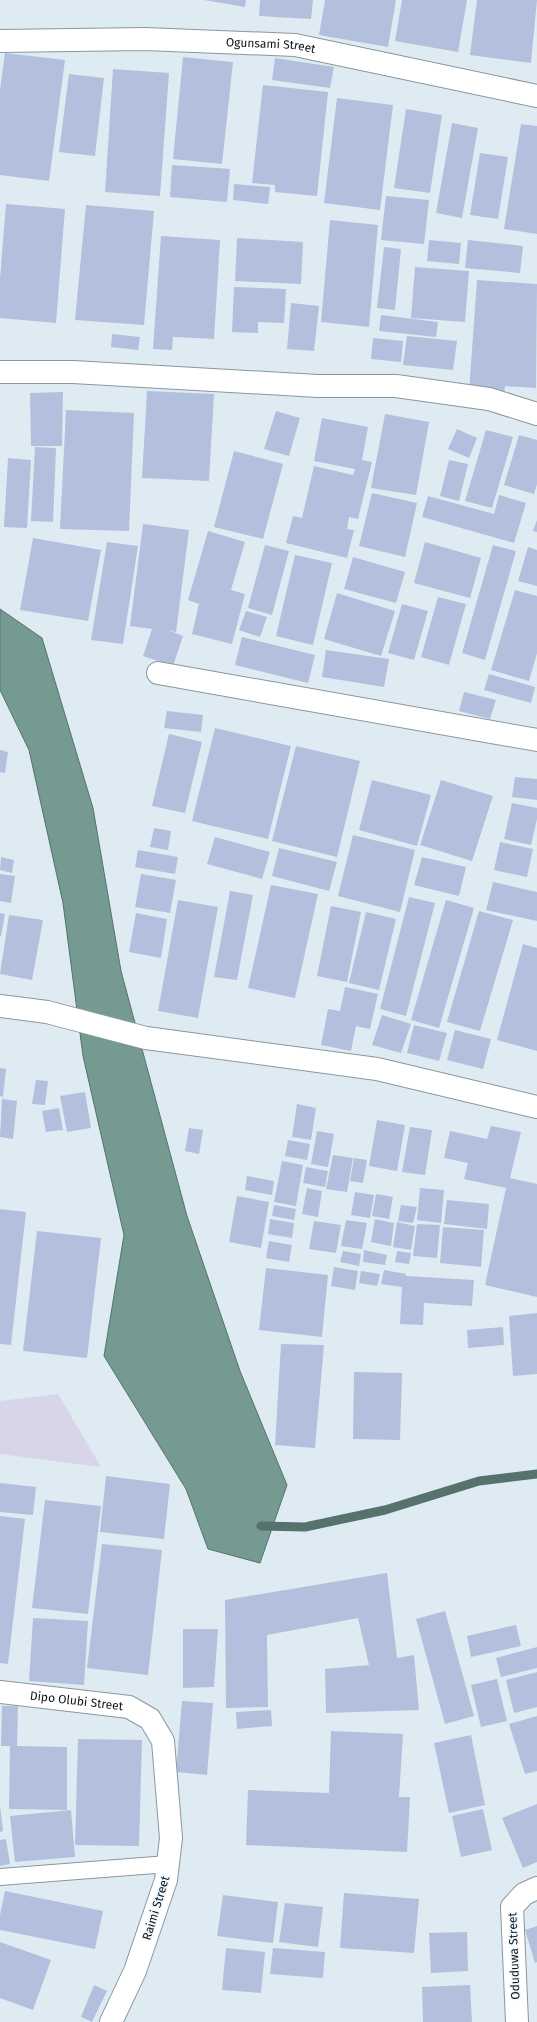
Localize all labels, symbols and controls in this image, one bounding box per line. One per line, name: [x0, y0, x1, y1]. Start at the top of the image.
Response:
street label: Ogunsami Street: [226, 35, 317, 56]
street label: Dipo Olubi Street: [29, 1689, 124, 1713]
street label: Raimi Street: [140, 1874, 173, 1942]
street label: Oduduwa Street: [505, 1911, 523, 2000]

